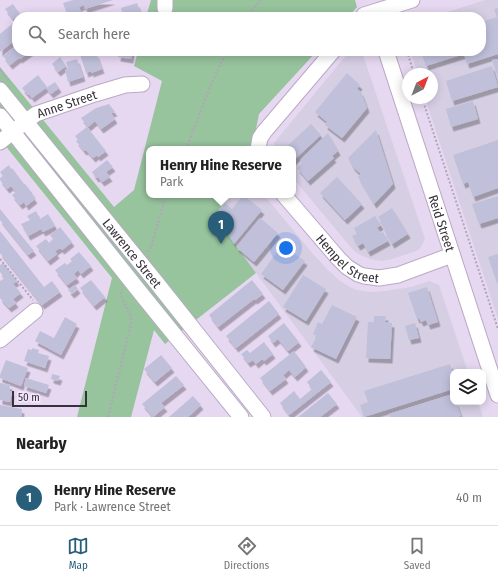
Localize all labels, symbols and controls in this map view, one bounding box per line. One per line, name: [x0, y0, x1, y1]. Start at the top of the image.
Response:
search box: [12, 12, 486, 56]
icon: search: [26, 23, 48, 45]
text: Search here: [58, 25, 130, 43]
north arrow: [402, 68, 438, 104]
street label: Anne Street: [35, 87, 99, 121]
popup: [146, 146, 296, 198]
text: Henry Hine Reserve: [160, 156, 282, 174]
text: Park: [160, 174, 183, 189]
street label: Reid Street: [425, 193, 458, 254]
pin: 1: [208, 211, 234, 244]
street label: Lawrence Street: [99, 216, 165, 291]
street label: Hempel Street: [313, 231, 381, 286]
your location: [276, 238, 296, 258]
map controls: [450, 369, 486, 405]
button: layers: [450, 369, 486, 405]
scale bar: [12, 389, 87, 408]
text: 50 m: [18, 391, 40, 404]
text: Nearby: [16, 433, 67, 454]
text: Henry Hine Reserve: [54, 481, 176, 499]
text: 1: [26, 490, 32, 505]
text: 40 m: [456, 490, 482, 505]
text: Park · Lawrence Street: [54, 499, 171, 514]
tab: Map: [67, 535, 89, 572]
tab: Directions: [224, 535, 269, 572]
tab: Saved: [404, 535, 431, 572]

